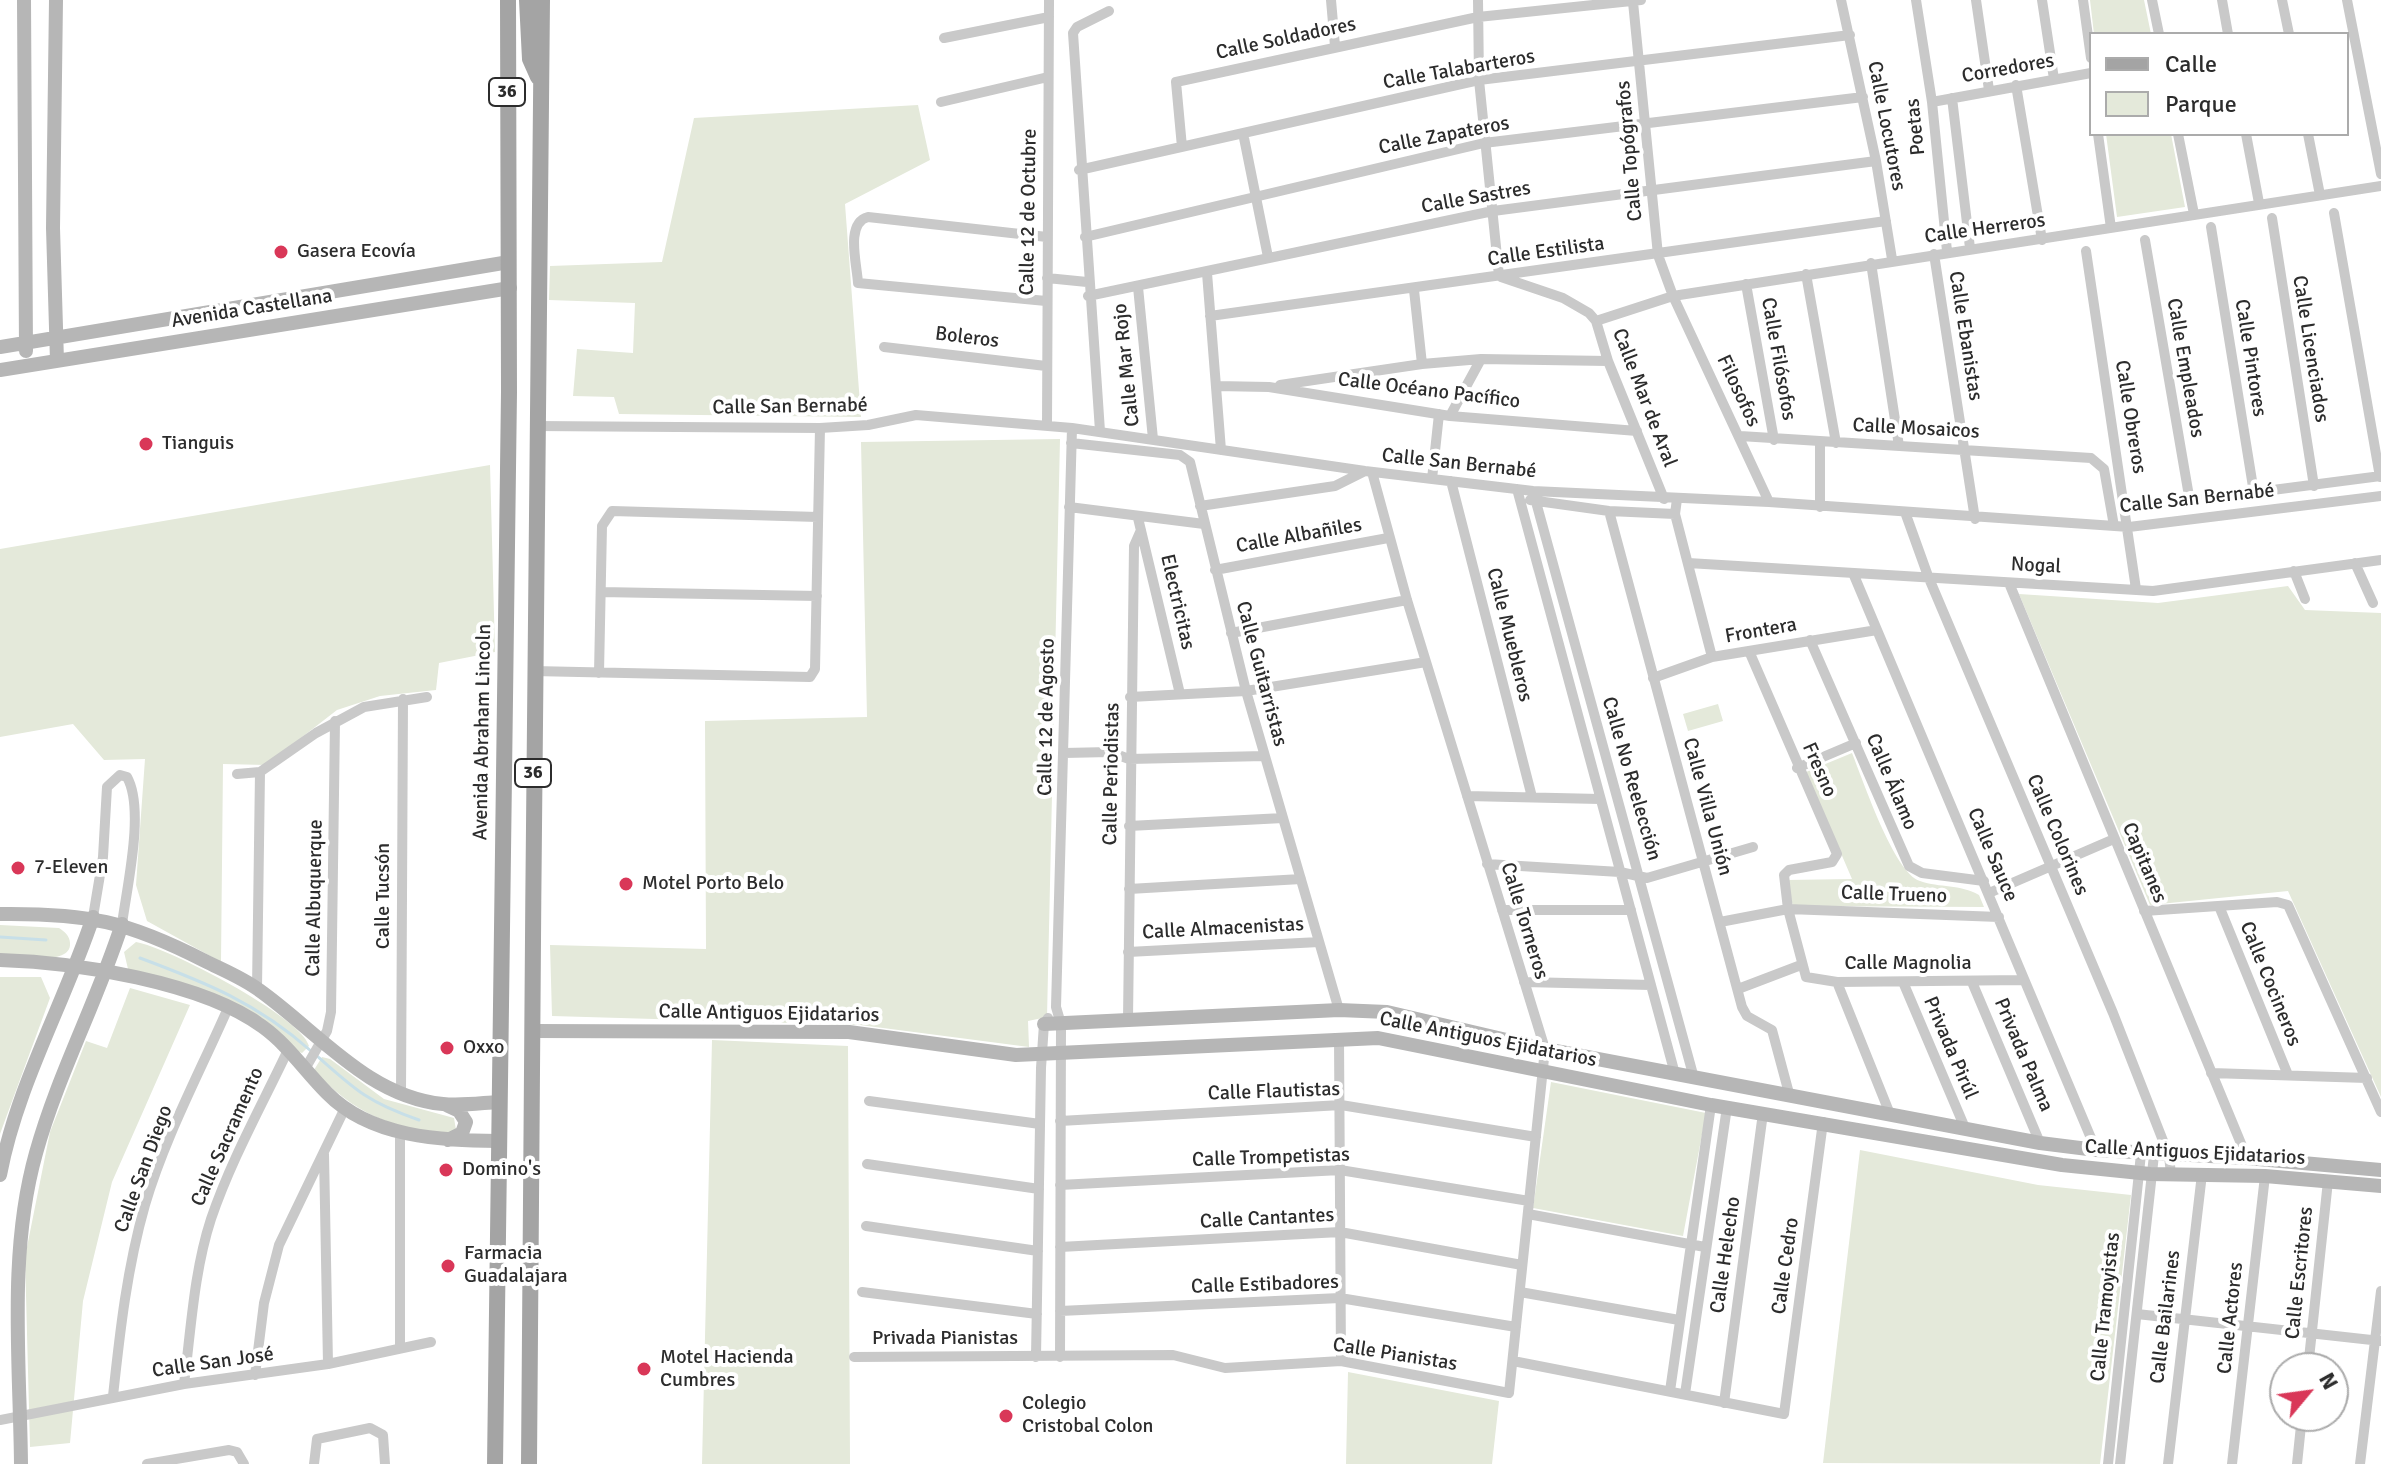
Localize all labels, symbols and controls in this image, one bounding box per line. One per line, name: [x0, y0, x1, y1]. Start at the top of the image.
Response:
street label: Calle Soldadores: [1214, 12, 1358, 66]
legend: [2089, 32, 2349, 136]
street label: Calle Talabarteros: [1381, 45, 1537, 95]
street label: Corredores: [1960, 49, 2056, 89]
text: Calle: [2165, 49, 2217, 79]
street label: Calle Locutores: [1862, 59, 1910, 193]
road number: 36: [489, 78, 525, 106]
street label: Calle Topógrafos: [1612, 80, 1648, 222]
text: Parque: [2165, 89, 2237, 119]
street label: Poetas: [1901, 97, 1931, 157]
street label: Calle Zapateros: [1377, 112, 1511, 160]
street label: Calle 12 de Octubre: [1016, 128, 1042, 296]
street label: Calle Sastres: [1419, 177, 1533, 219]
street label: Calle Herreros: [1923, 209, 2047, 249]
street label: Calle Estilista: [1486, 232, 1606, 272]
place label: Gasera Ecovía: [297, 240, 416, 264]
marker: Gasera Ecovía: [272, 243, 290, 261]
street label: Calle Ebanistas: [1943, 270, 1987, 402]
street label: Calle Licenciados: [2287, 274, 2333, 424]
street label: Avenida Castellana: [170, 284, 334, 334]
street label: Calle Filósofos: [1755, 296, 1801, 422]
street label: Calle Empleados: [2161, 296, 2209, 440]
street label: Calle Pintores: [2229, 298, 2271, 418]
street label: Calle Mar Rojo: [1109, 302, 1145, 428]
street label: Boleros: [934, 322, 1000, 354]
street label: Calle Mar de Aral: [1607, 325, 1681, 471]
street label: Filosofos: [1711, 351, 1765, 431]
street label: Calle Obreros: [2109, 359, 2151, 475]
street label: Calle Océano Pacífico: [1337, 368, 1521, 414]
street label: Calle San Bernabé: [712, 394, 868, 420]
street label: Calle Mosaicos: [1852, 414, 1980, 444]
place label: Tianguis: [162, 432, 234, 456]
marker: Tianguis: [137, 435, 155, 453]
street label: Calle San Bernabé: [1380, 444, 1538, 484]
street label: Calle San Bernabé: [2118, 479, 2276, 519]
street label: Calle Albañiles: [1234, 513, 1364, 559]
street label: Electricitas: [1154, 552, 1200, 652]
street label: Nogal: [2010, 553, 2062, 579]
street label: Calle Muebleros: [1481, 566, 1537, 704]
street label: Calle Guitarristas: [1230, 599, 1292, 749]
street label: Frontera: [1723, 613, 1799, 649]
street label: Avenida Abraham Lincoln: [469, 623, 497, 841]
street label: Calle 12 de Agosto: [1034, 638, 1060, 796]
street label: Calle No Reelección: [1596, 694, 1666, 864]
street label: Calle Periodistas: [1099, 702, 1125, 846]
street label: Calle Álamo: [1860, 730, 1922, 834]
street label: Calle Villa Unión: [1677, 735, 1737, 879]
street label: Fresno: [1796, 739, 1842, 801]
road number: 36: [515, 759, 551, 787]
street label: Calle Colorines: [2021, 771, 2093, 899]
street label: Calle Sauce: [1962, 805, 2022, 905]
street label: Calle Albuquerque: [302, 819, 328, 977]
street label: Capitanes: [2116, 819, 2172, 907]
street label: Calle Tucsón: [372, 843, 396, 949]
place label: 7-Eleven: [34, 856, 108, 880]
marker: 7-Eleven: [9, 859, 27, 877]
street label: Calle Torneros: [1495, 860, 1553, 982]
place label: Motel Porto Belo: [642, 872, 784, 896]
marker: Motel Porto Belo: [617, 875, 635, 893]
street label: Calle Trueno: [1840, 881, 1948, 909]
street label: Calle Almacenistas: [1141, 913, 1305, 945]
street label: Calle Cocineros: [2234, 918, 2306, 1050]
street label: Calle Magnolia: [1844, 952, 1972, 976]
street label: Privada Pirúl: [1918, 993, 1982, 1103]
street label: Privada Palma: [1988, 995, 2058, 1115]
street label: Calle Antiguos Ejidatarios: [658, 1000, 880, 1028]
street label: Calle Antiguos Ejidatarios: [1377, 1007, 1599, 1073]
place label: Oxxo: [463, 1036, 504, 1060]
marker: Oxxo: [438, 1039, 456, 1057]
street label: Calle Sacramento: [187, 1064, 269, 1210]
street label: Calle Flautistas: [1207, 1078, 1341, 1106]
street label: Calle San Diego: [110, 1102, 178, 1236]
street label: Calle Antiguos Ejidatarios: [2084, 1135, 2306, 1171]
street label: Calle Trompetistas: [1192, 1143, 1350, 1173]
place label: Domino's: [462, 1158, 541, 1182]
marker: Domino's: [437, 1161, 455, 1179]
street label: Calle Helecho: [1706, 1195, 1746, 1315]
street label: Calle Cantantes: [1199, 1203, 1335, 1235]
street label: Calle Escritores: [2281, 1205, 2319, 1341]
street label: Calle Cedro: [1767, 1216, 1805, 1316]
street label: Calle Tramoyistas: [2086, 1231, 2126, 1383]
place label: Farmacia Guadalajara: [464, 1242, 568, 1289]
street label: Calle Bailarines: [2146, 1249, 2186, 1385]
marker: Farmacia Guadalajara: [439, 1257, 457, 1275]
street label: Calle Actores: [2213, 1261, 2249, 1375]
street label: Calle Estibadores: [1191, 1270, 1339, 1300]
street label: Privada Pianistas: [872, 1327, 1018, 1351]
street label: Calle Pianistas: [1331, 1333, 1459, 1377]
street label: Calle San José: [151, 1343, 275, 1383]
place label: Motel Hacienda Cumbres: [660, 1346, 794, 1393]
north arrow: [2269, 1352, 2349, 1432]
marker: Motel Hacienda Cumbres: [635, 1360, 653, 1378]
text: N: [2313, 1368, 2344, 1394]
place label: Colegio Cristobal Colon: [1022, 1392, 1153, 1439]
marker: Colegio Cristobal Colon: [997, 1407, 1015, 1425]

